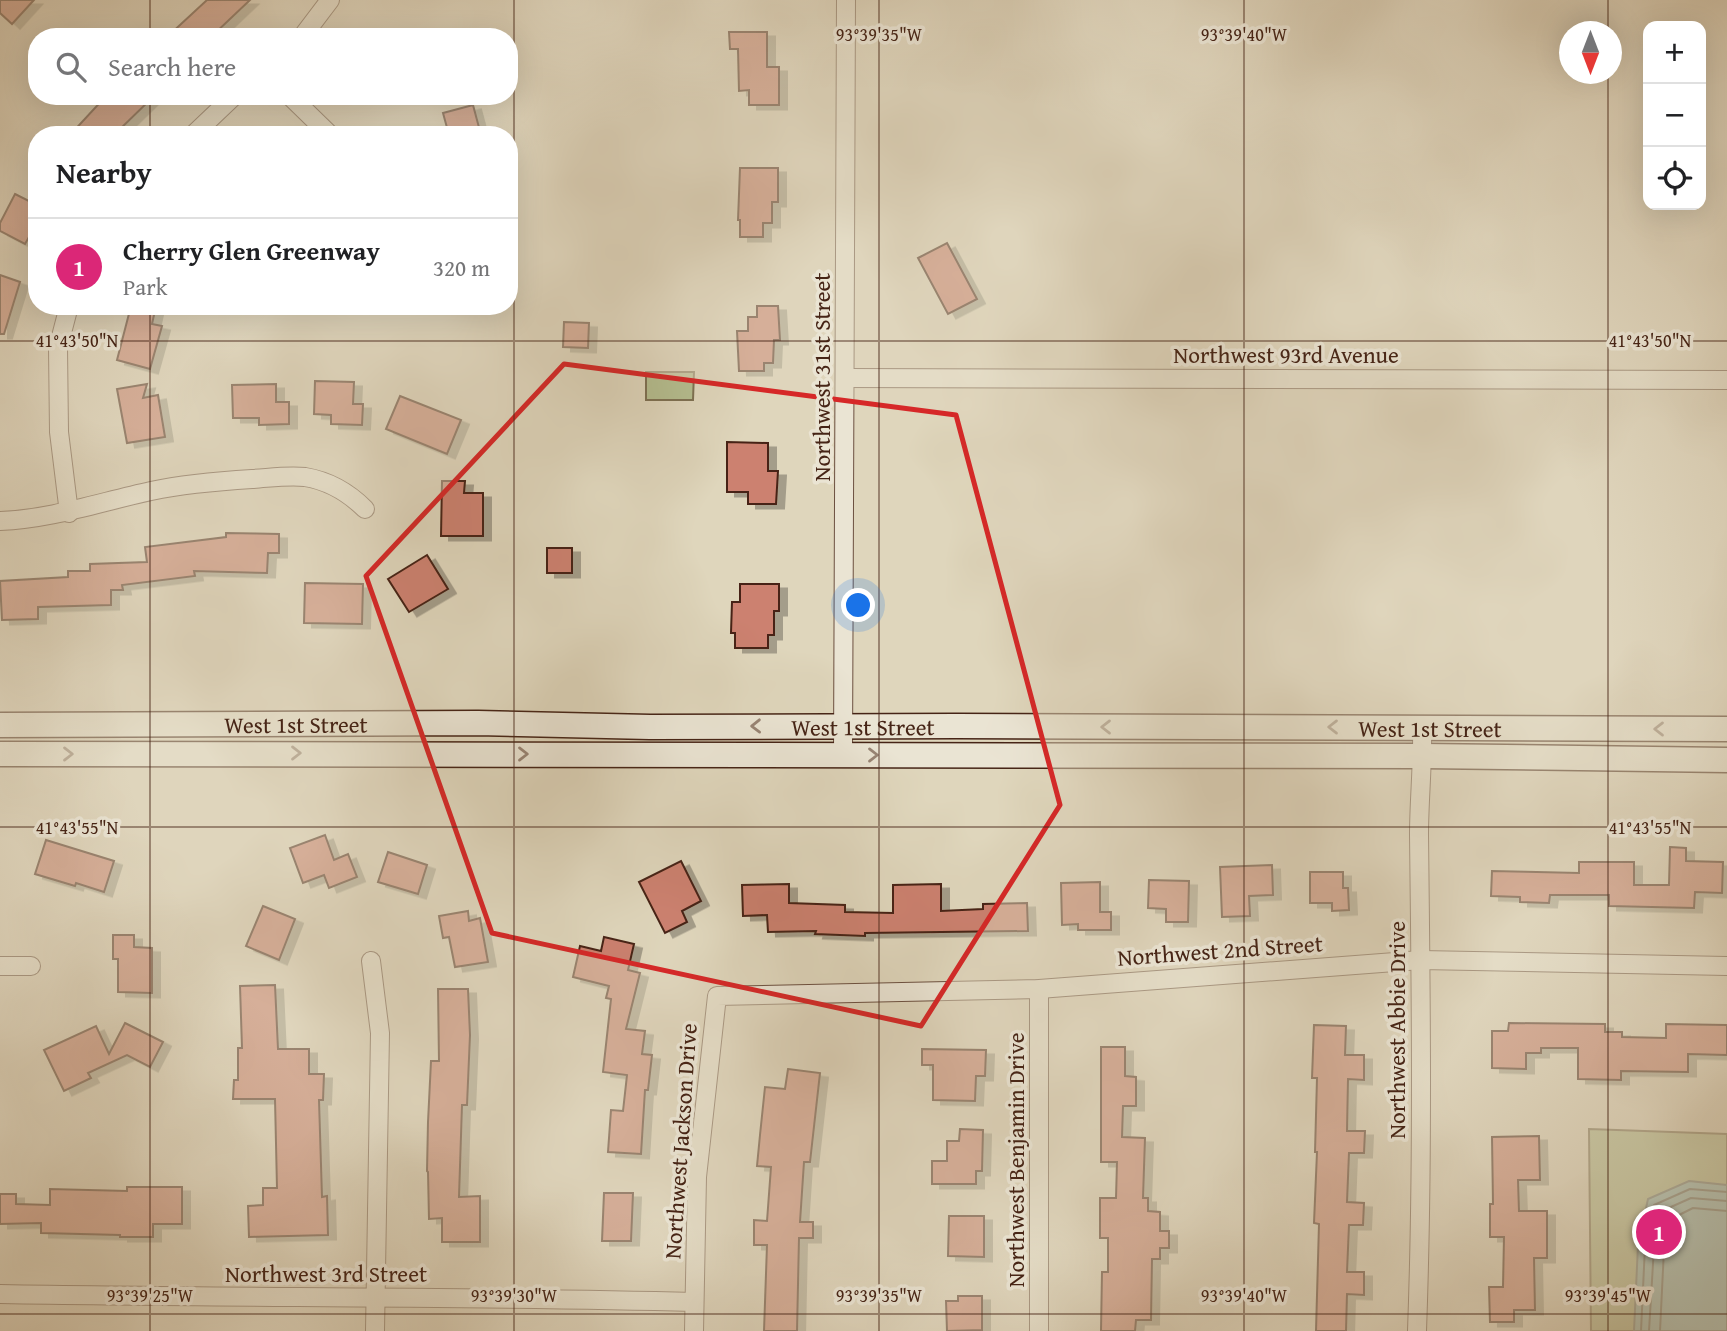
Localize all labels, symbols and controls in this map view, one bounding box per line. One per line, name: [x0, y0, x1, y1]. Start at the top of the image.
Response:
text: 93°39'35"W: [836, 21, 923, 48]
text: 93°39'40"W: [1201, 21, 1288, 48]
north arrow: [1559, 21, 1622, 84]
map controls: [1643, 21, 1706, 210]
button: +: [1643, 21, 1706, 84]
search box: [28, 28, 518, 105]
text: Search here: [108, 47, 236, 86]
icon: search: [52, 48, 90, 86]
button: −: [1643, 84, 1706, 147]
button: locate: [1643, 147, 1706, 210]
text: Nearby: [56, 150, 152, 194]
text: Cherry Glen Greenway: [123, 231, 380, 270]
text: 1: [73, 251, 85, 284]
text: 320 m: [433, 251, 490, 284]
text: Park: [123, 270, 167, 303]
street label: Northwest 31st Street: [805, 273, 838, 481]
text: 41°43'50"N: [36, 327, 119, 354]
text: 41°43'50"N: [1609, 327, 1692, 354]
street label: Northwest 93rd Avenue: [1173, 338, 1399, 371]
your location: [841, 588, 875, 622]
street label: West 1st Street: [224, 707, 368, 741]
street label: West 1st Street: [791, 710, 935, 743]
street label: West 1st Street: [1358, 711, 1502, 745]
one-way arrow: [750, 719, 761, 734]
one-way arrow: [1100, 719, 1111, 735]
one-way arrow: [1328, 719, 1338, 735]
one-way arrow: [1653, 721, 1664, 736]
one-way arrow: [291, 745, 301, 761]
one-way arrow: [63, 746, 74, 762]
one-way arrow: [518, 746, 529, 762]
one-way arrow: [868, 747, 879, 763]
text: 41°43'55"N: [36, 814, 119, 841]
text: 41°43'55"N: [1609, 814, 1692, 841]
street label: Northwest Abbie Drive: [1380, 921, 1413, 1139]
street label: Northwest 2nd Street: [1116, 926, 1324, 974]
street label: Northwest Jackson Drive: [655, 1022, 705, 1260]
street label: Northwest Benjamin Drive: [999, 1033, 1032, 1287]
pin: 1: [1636, 1206, 1682, 1258]
street label: Northwest 3rd Street: [225, 1257, 427, 1290]
text: 93°39'25"W: [107, 1282, 194, 1309]
text: 93°39'30"W: [471, 1282, 558, 1309]
text: 93°39'35"W: [836, 1282, 923, 1309]
text: 93°39'40"W: [1201, 1282, 1288, 1309]
text: 93°39'45"W: [1565, 1282, 1652, 1309]

